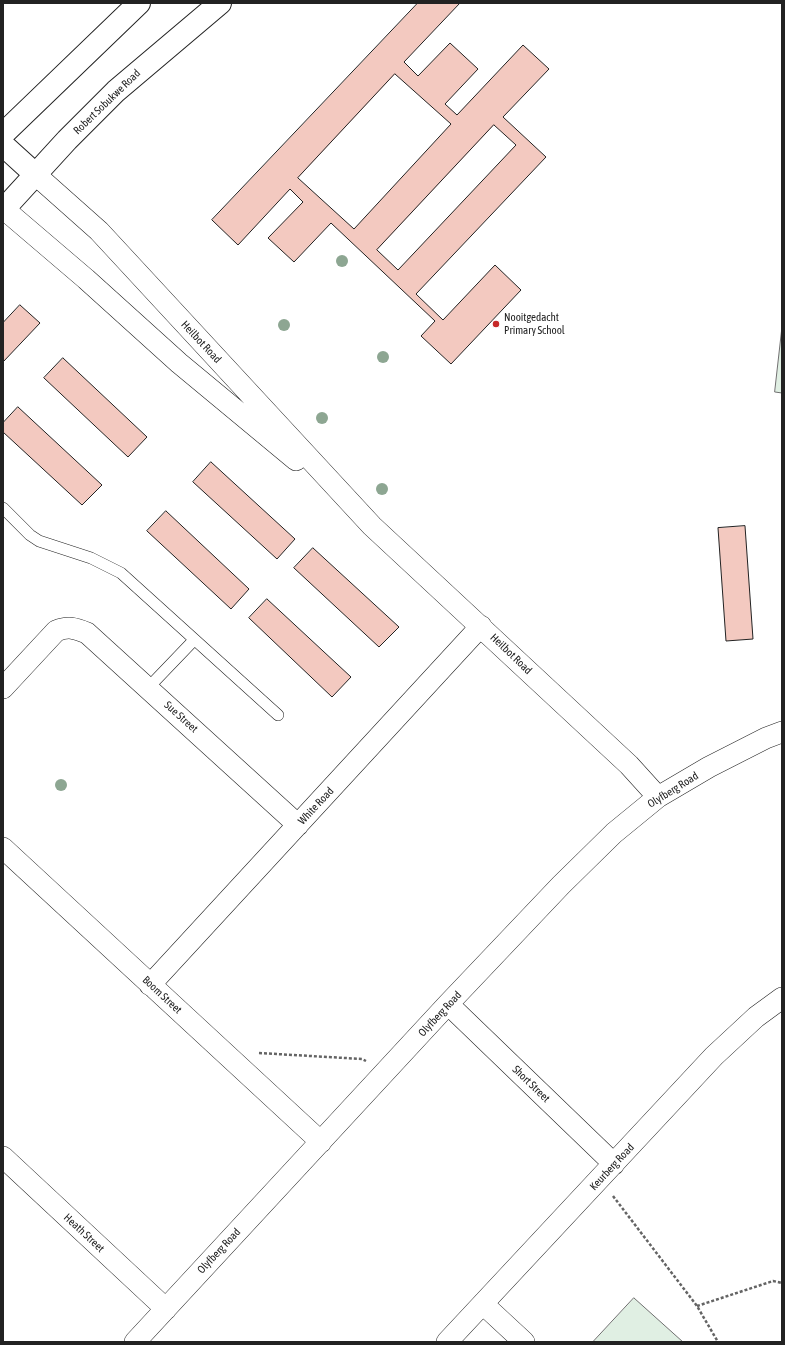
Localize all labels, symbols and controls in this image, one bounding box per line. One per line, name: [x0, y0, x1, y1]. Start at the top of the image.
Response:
street label: Robert Sobukwe Road: [71, 67, 143, 137]
place label: Nooitgedacht Primary School: [504, 311, 565, 337]
street label: Heilbot Road: [178, 318, 224, 366]
marker: Nooitgedacht Primary School: [491, 319, 501, 329]
street label: Heilbot Road: [487, 631, 535, 677]
street label: Sue Street: [162, 699, 200, 735]
street label: Olyfberg Road: [645, 769, 701, 811]
street label: White Road: [295, 785, 337, 827]
street label: Boom Street: [140, 973, 184, 1017]
street label: Olyfberg Road: [416, 989, 464, 1039]
street label: Short Street: [509, 1063, 553, 1105]
street label: Keurberg Road: [587, 1141, 637, 1193]
street label: Heath Street: [61, 1211, 107, 1255]
street label: Olyfberg Road: [195, 1226, 243, 1276]

